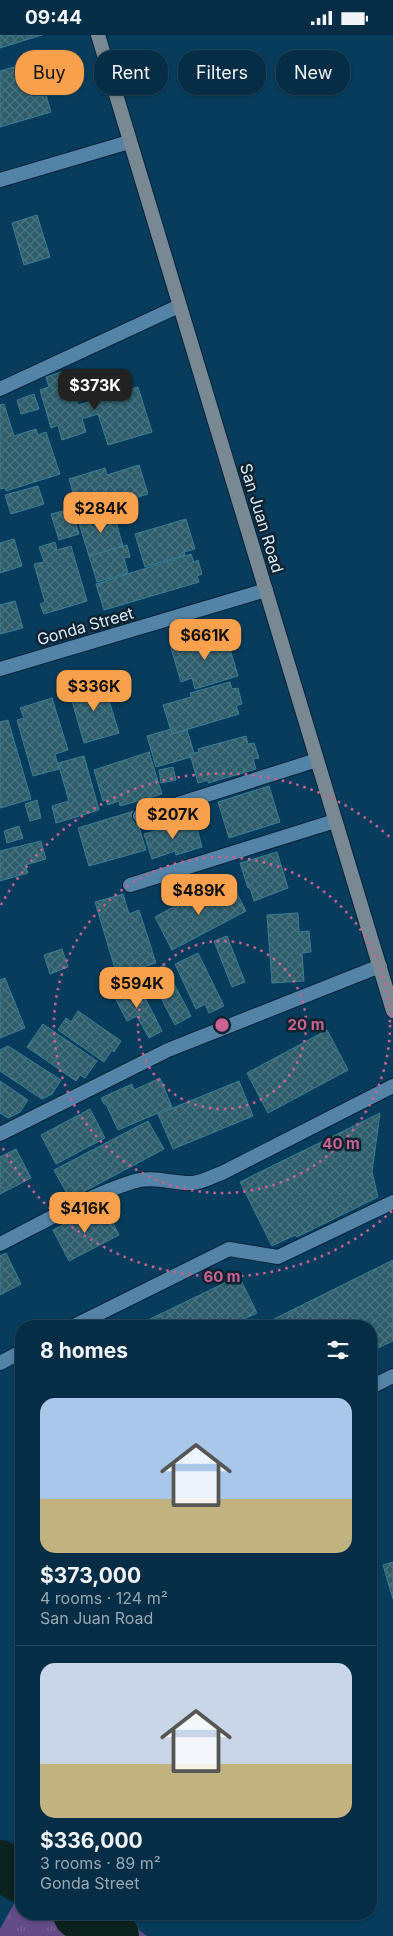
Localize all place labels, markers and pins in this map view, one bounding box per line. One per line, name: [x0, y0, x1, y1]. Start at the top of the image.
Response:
pin: $373K: [60, 369, 130, 411]
pin: $284K: [66, 491, 136, 534]
pin: $661K: [170, 619, 240, 661]
pin: $336K: [59, 669, 129, 712]
pin: $207K: [138, 797, 208, 840]
pin: $489K: [164, 873, 234, 916]
pin: $594K: [102, 967, 172, 1009]
centre of rings: [213, 1016, 231, 1034]
pin: $416K: [50, 1191, 120, 1234]

